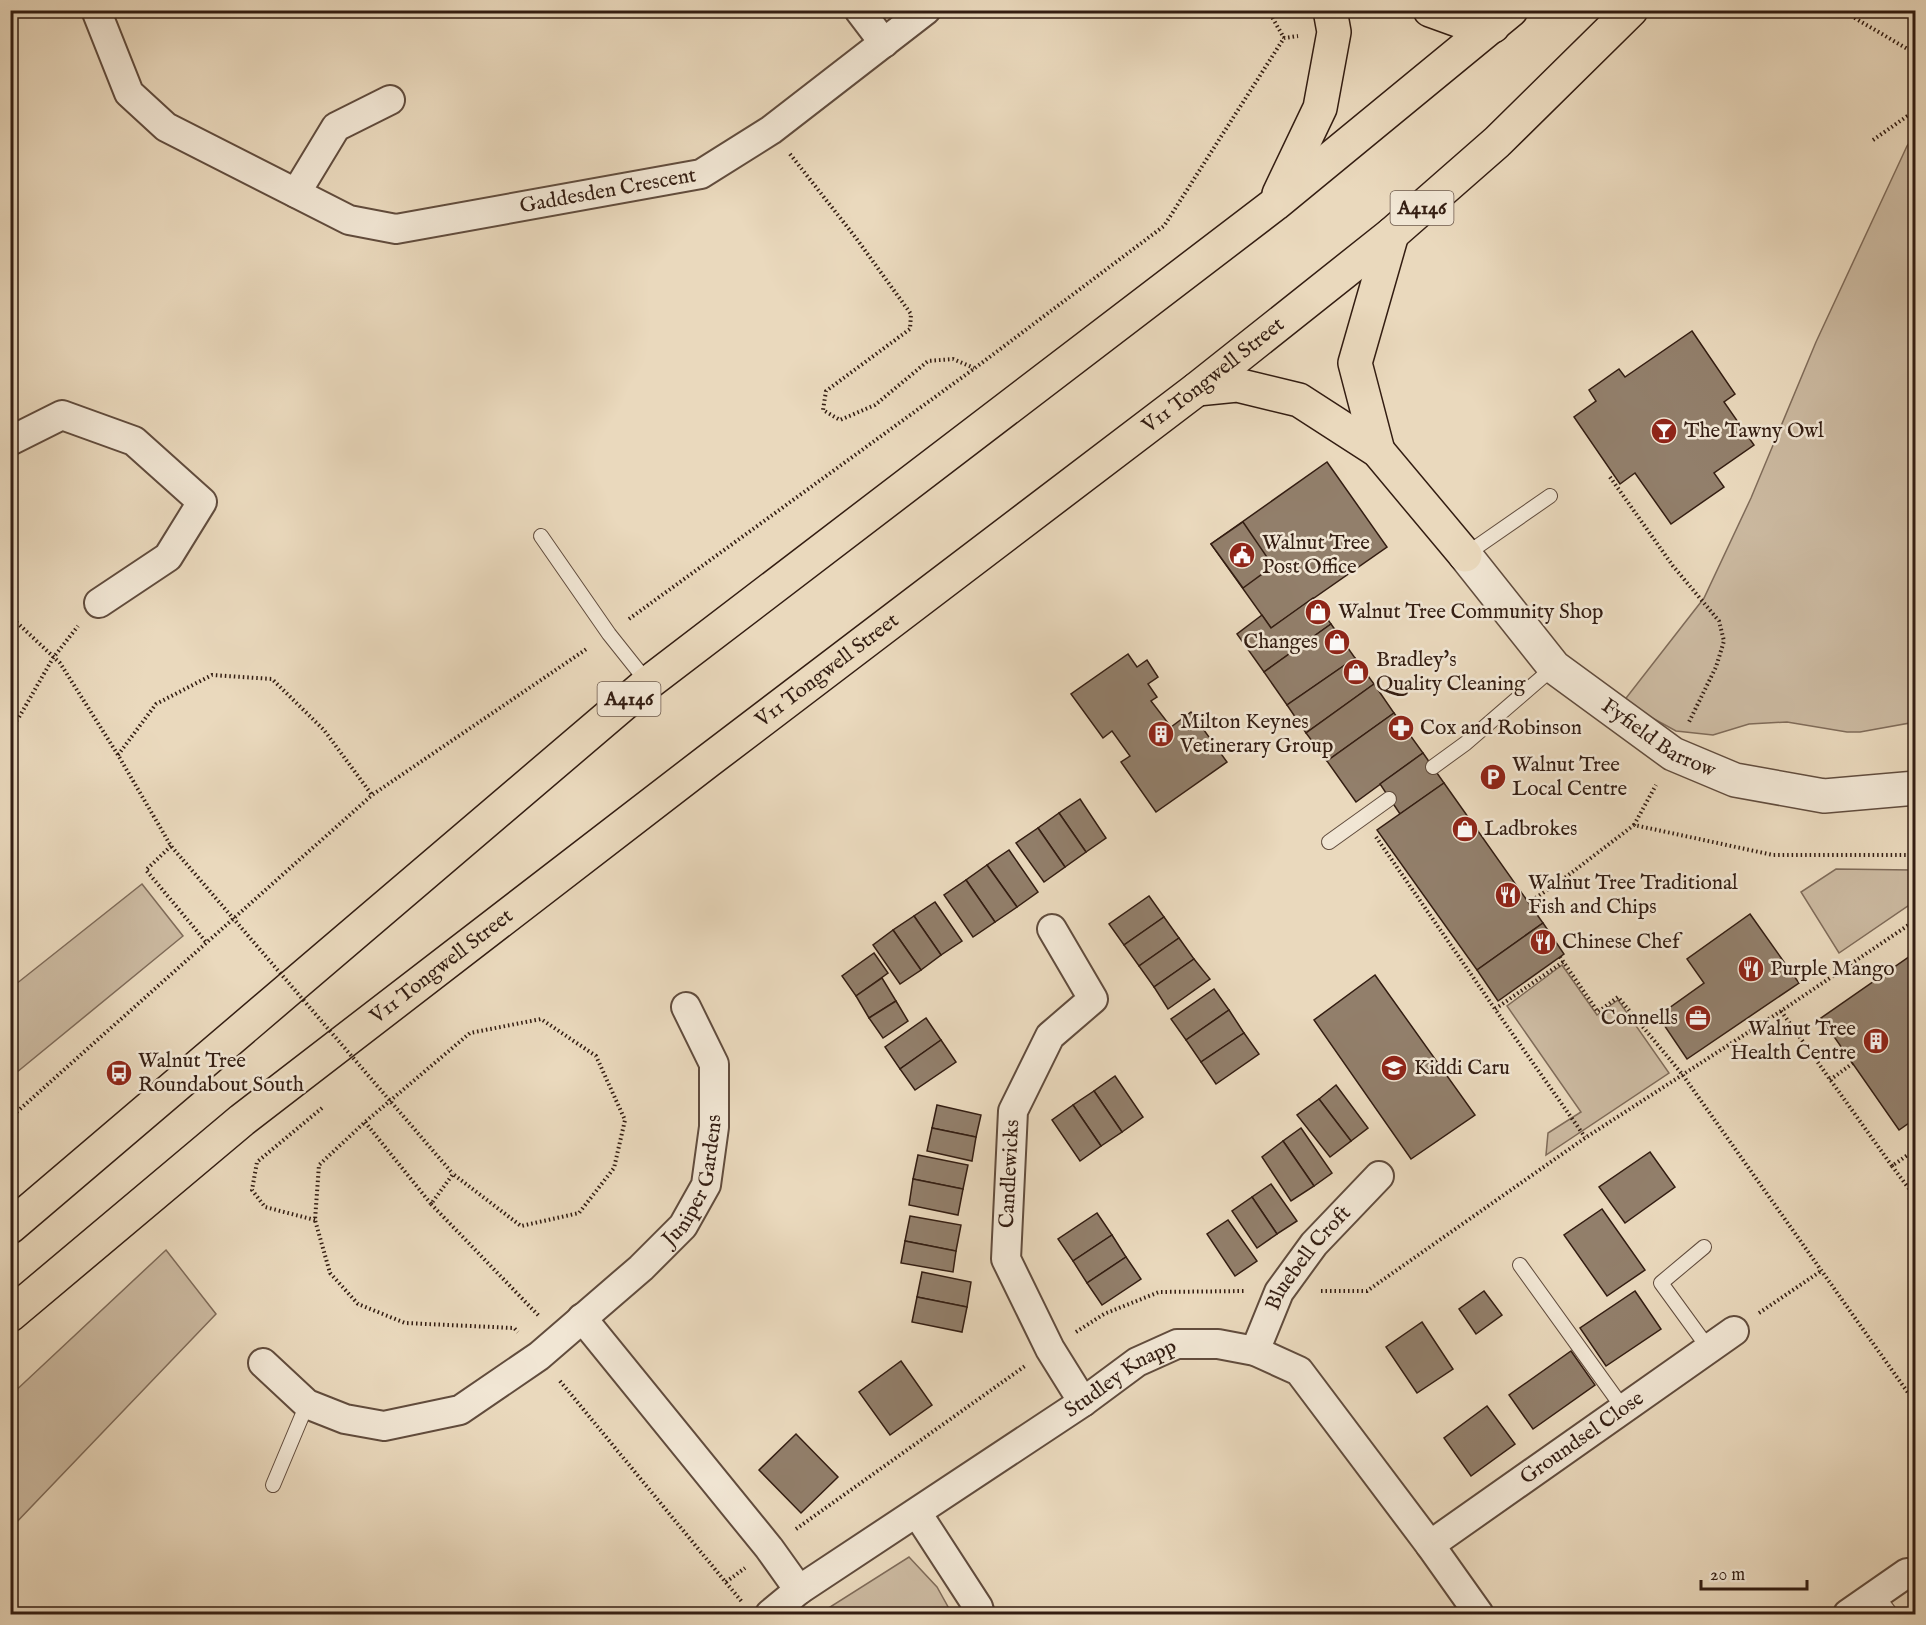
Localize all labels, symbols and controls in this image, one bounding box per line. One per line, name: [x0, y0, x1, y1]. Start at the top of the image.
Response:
street label: Gaddesden Crescent: [518, 162, 698, 220]
road number: A4146: [1390, 191, 1454, 225]
street label: V11 Tongwell Street: [1136, 311, 1290, 440]
bar icon: The Tawny Owl: [1649, 416, 1679, 446]
place label: The Tawny Owl: [1684, 418, 1824, 445]
place label: Walnut Tree Post Office: [1262, 530, 1370, 581]
public building icon: Walnut Tree Post Office: [1227, 540, 1257, 570]
shop icon: Walnut Tree Community Shop: [1303, 597, 1333, 627]
place label: Walnut Tree Community Shop: [1338, 599, 1603, 626]
street label: V11 Tongwell Street: [749, 607, 904, 734]
shop icon: Changes: [1322, 627, 1352, 657]
place label: Changes: [1243, 629, 1318, 656]
place label: Bradley's Quality Cleaning: [1376, 647, 1526, 698]
shop icon: Bradley's Quality Cleaning: [1341, 657, 1371, 687]
road number: A4146: [598, 682, 660, 716]
street label: Fyfield Barrow: [1596, 693, 1721, 784]
place label: Milton Keynes Vetinerary Group: [1179, 709, 1333, 760]
pharmacy icon: Cox and Robinson: [1386, 713, 1416, 743]
place label: Cox and Robinson: [1420, 715, 1582, 742]
building icon: Milton Keynes Vetinerary Group: [1146, 719, 1176, 749]
place label: Walnut Tree Local Centre: [1512, 752, 1628, 803]
parking icon: Walnut Tree Local Centre: [1478, 762, 1508, 792]
shop icon: Ladbrokes: [1450, 814, 1480, 844]
place label: Ladbrokes: [1484, 816, 1577, 843]
place label: Walnut Tree Traditional Fish and Chips: [1528, 870, 1738, 921]
restaurant icon: Walnut Tree Traditional Fish and Chips: [1493, 880, 1523, 910]
street label: V11 Tongwell Street: [364, 903, 518, 1030]
restaurant icon: Chinese Chef: [1528, 927, 1558, 957]
place label: Chinese Chef: [1562, 929, 1683, 956]
restaurant icon: Purple Mango: [1736, 954, 1766, 984]
place label: Purple Mango: [1770, 956, 1895, 983]
office icon: Connells: [1683, 1003, 1713, 1033]
place label: Connells: [1601, 1005, 1678, 1032]
place label: Walnut Tree Health Centre: [1730, 1016, 1856, 1067]
building icon: Walnut Tree Health Centre: [1861, 1026, 1891, 1056]
place label: Walnut Tree Roundabout South: [138, 1048, 304, 1099]
school or university icon: Kiddi Caru: [1379, 1053, 1409, 1083]
place label: Kiddi Caru: [1414, 1055, 1510, 1082]
bus stop icon: Walnut Tree Roundabout South: [104, 1058, 134, 1088]
street label: Juniper Gardens: [655, 1115, 728, 1254]
street label: Candlewicks: [994, 1119, 1026, 1229]
street label: Bluebell Croft: [1259, 1200, 1357, 1314]
street label: Studley Knapp: [1059, 1333, 1181, 1424]
street label: Groundsel Close: [1515, 1385, 1650, 1491]
scale bar: [1701, 1553, 1808, 1591]
text: 20 m: [1710, 1564, 1745, 1587]

